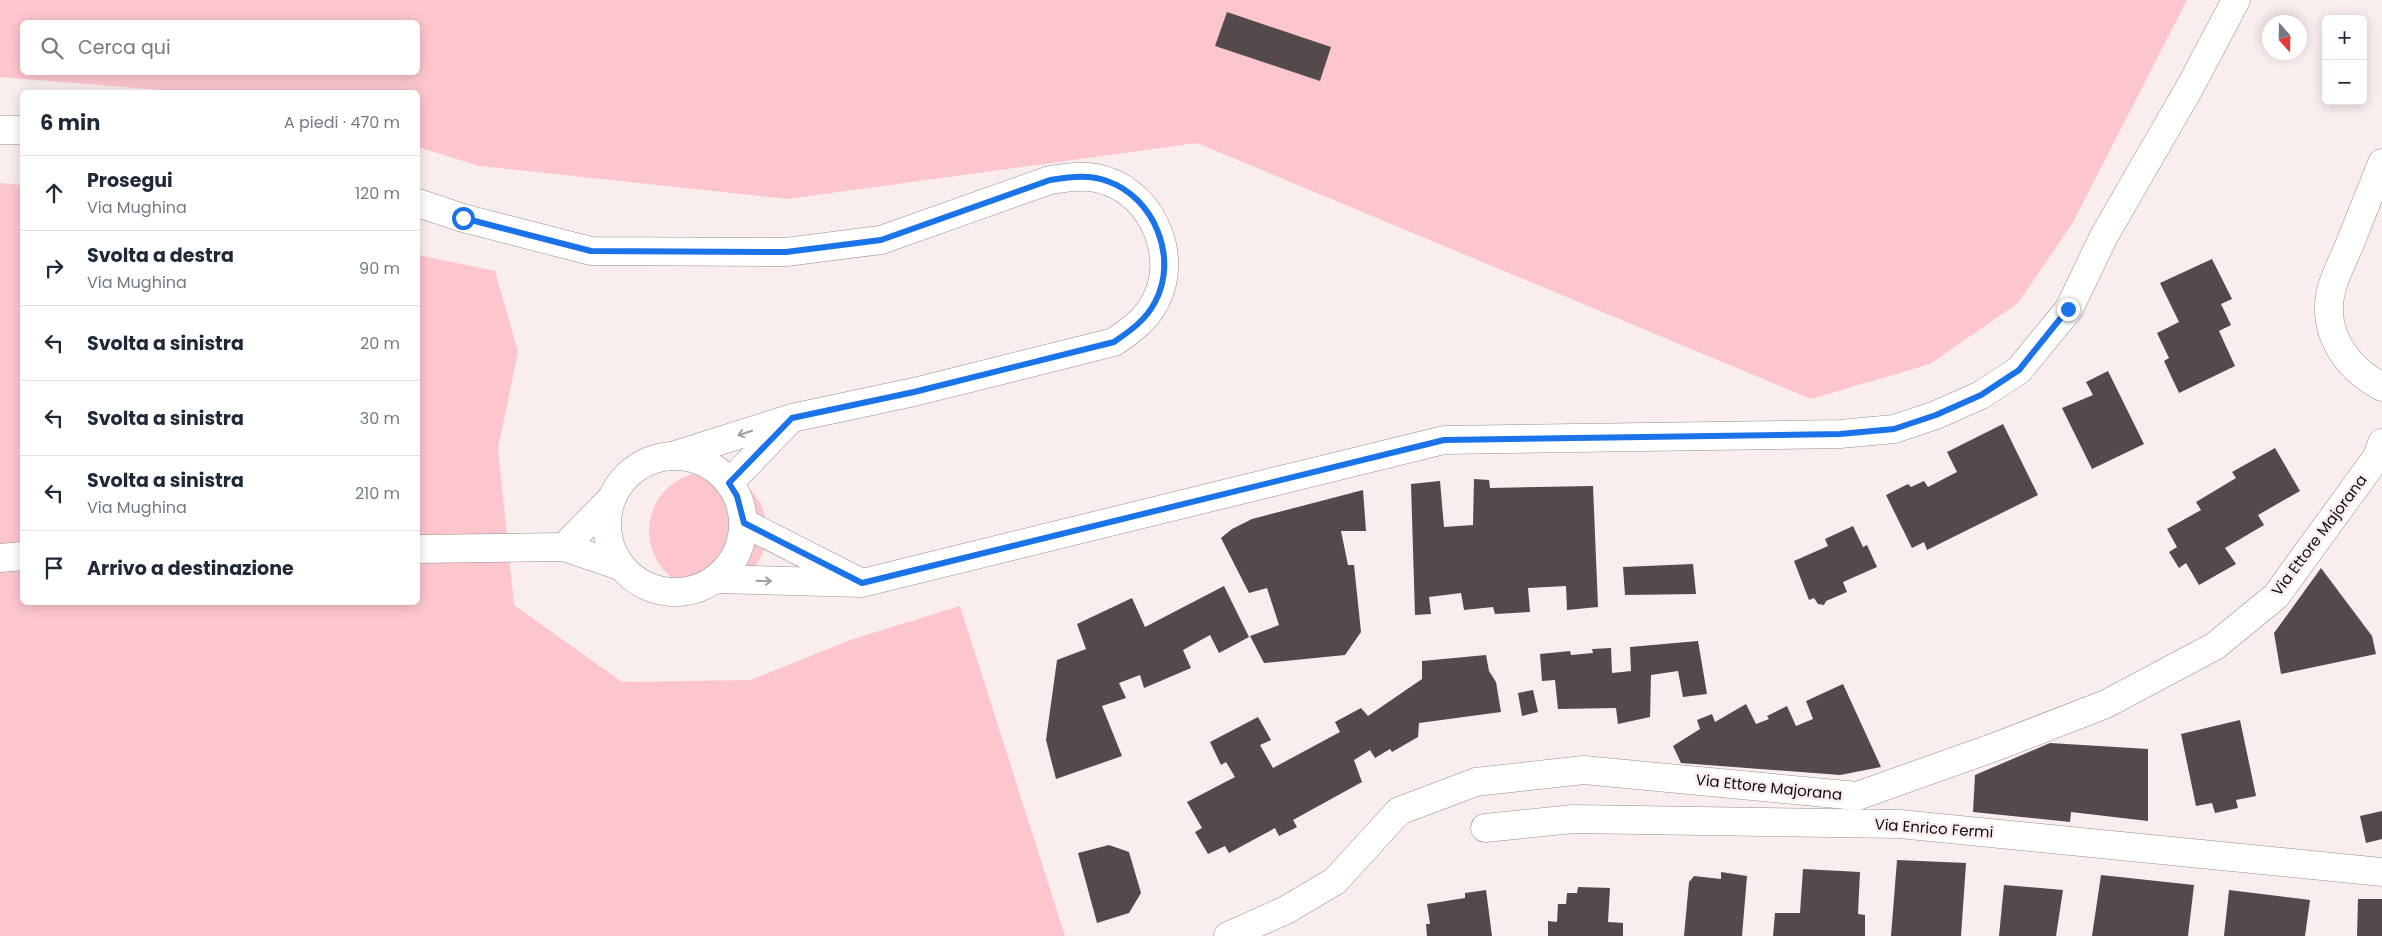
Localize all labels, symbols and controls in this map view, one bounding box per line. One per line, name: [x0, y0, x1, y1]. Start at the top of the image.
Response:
north arrow: [2262, 15, 2307, 60]
map controls: [2322, 15, 2367, 105]
button: +: [2322, 15, 2367, 60]
search box: [20, 20, 420, 75]
icon: search: [38, 34, 66, 62]
text: Cerca qui: [78, 34, 171, 61]
button: −: [2322, 60, 2367, 105]
text: 6 min: [40, 108, 100, 137]
text: A piedi · 470 m: [284, 111, 400, 134]
text: Prosegui: [87, 167, 173, 194]
icon: ahead: [40, 179, 68, 207]
text: 120 m: [355, 182, 400, 205]
text: Via Mughina: [87, 196, 187, 219]
route start: [452, 207, 475, 230]
text: Svolta a destra: [87, 242, 234, 269]
icon: right: [40, 254, 68, 282]
text: 90 m: [359, 257, 400, 280]
text: Via Mughina: [87, 271, 187, 294]
route end: [2057, 298, 2080, 321]
icon: left: [40, 329, 68, 357]
text: Svolta a sinistra: [87, 330, 244, 357]
text: 20 m: [360, 332, 400, 355]
icon: left: [40, 404, 68, 432]
text: Svolta a sinistra: [87, 405, 244, 432]
text: 30 m: [360, 407, 400, 430]
one-way arrow: [738, 429, 753, 438]
text: Svolta a sinistra: [87, 467, 244, 494]
street label: Via Ettore Majorana: [2266, 470, 2372, 600]
icon: left: [40, 479, 68, 507]
text: 210 m: [355, 482, 400, 505]
text: Via Mughina: [87, 496, 187, 519]
icon: arrive: [40, 554, 68, 582]
text: Arrivo a destinazione: [87, 555, 294, 582]
one-way arrow: [756, 576, 772, 585]
street label: Via Ettore Majorana: [1695, 769, 1843, 805]
street label: Via Enrico Fermi: [1874, 813, 1994, 843]

